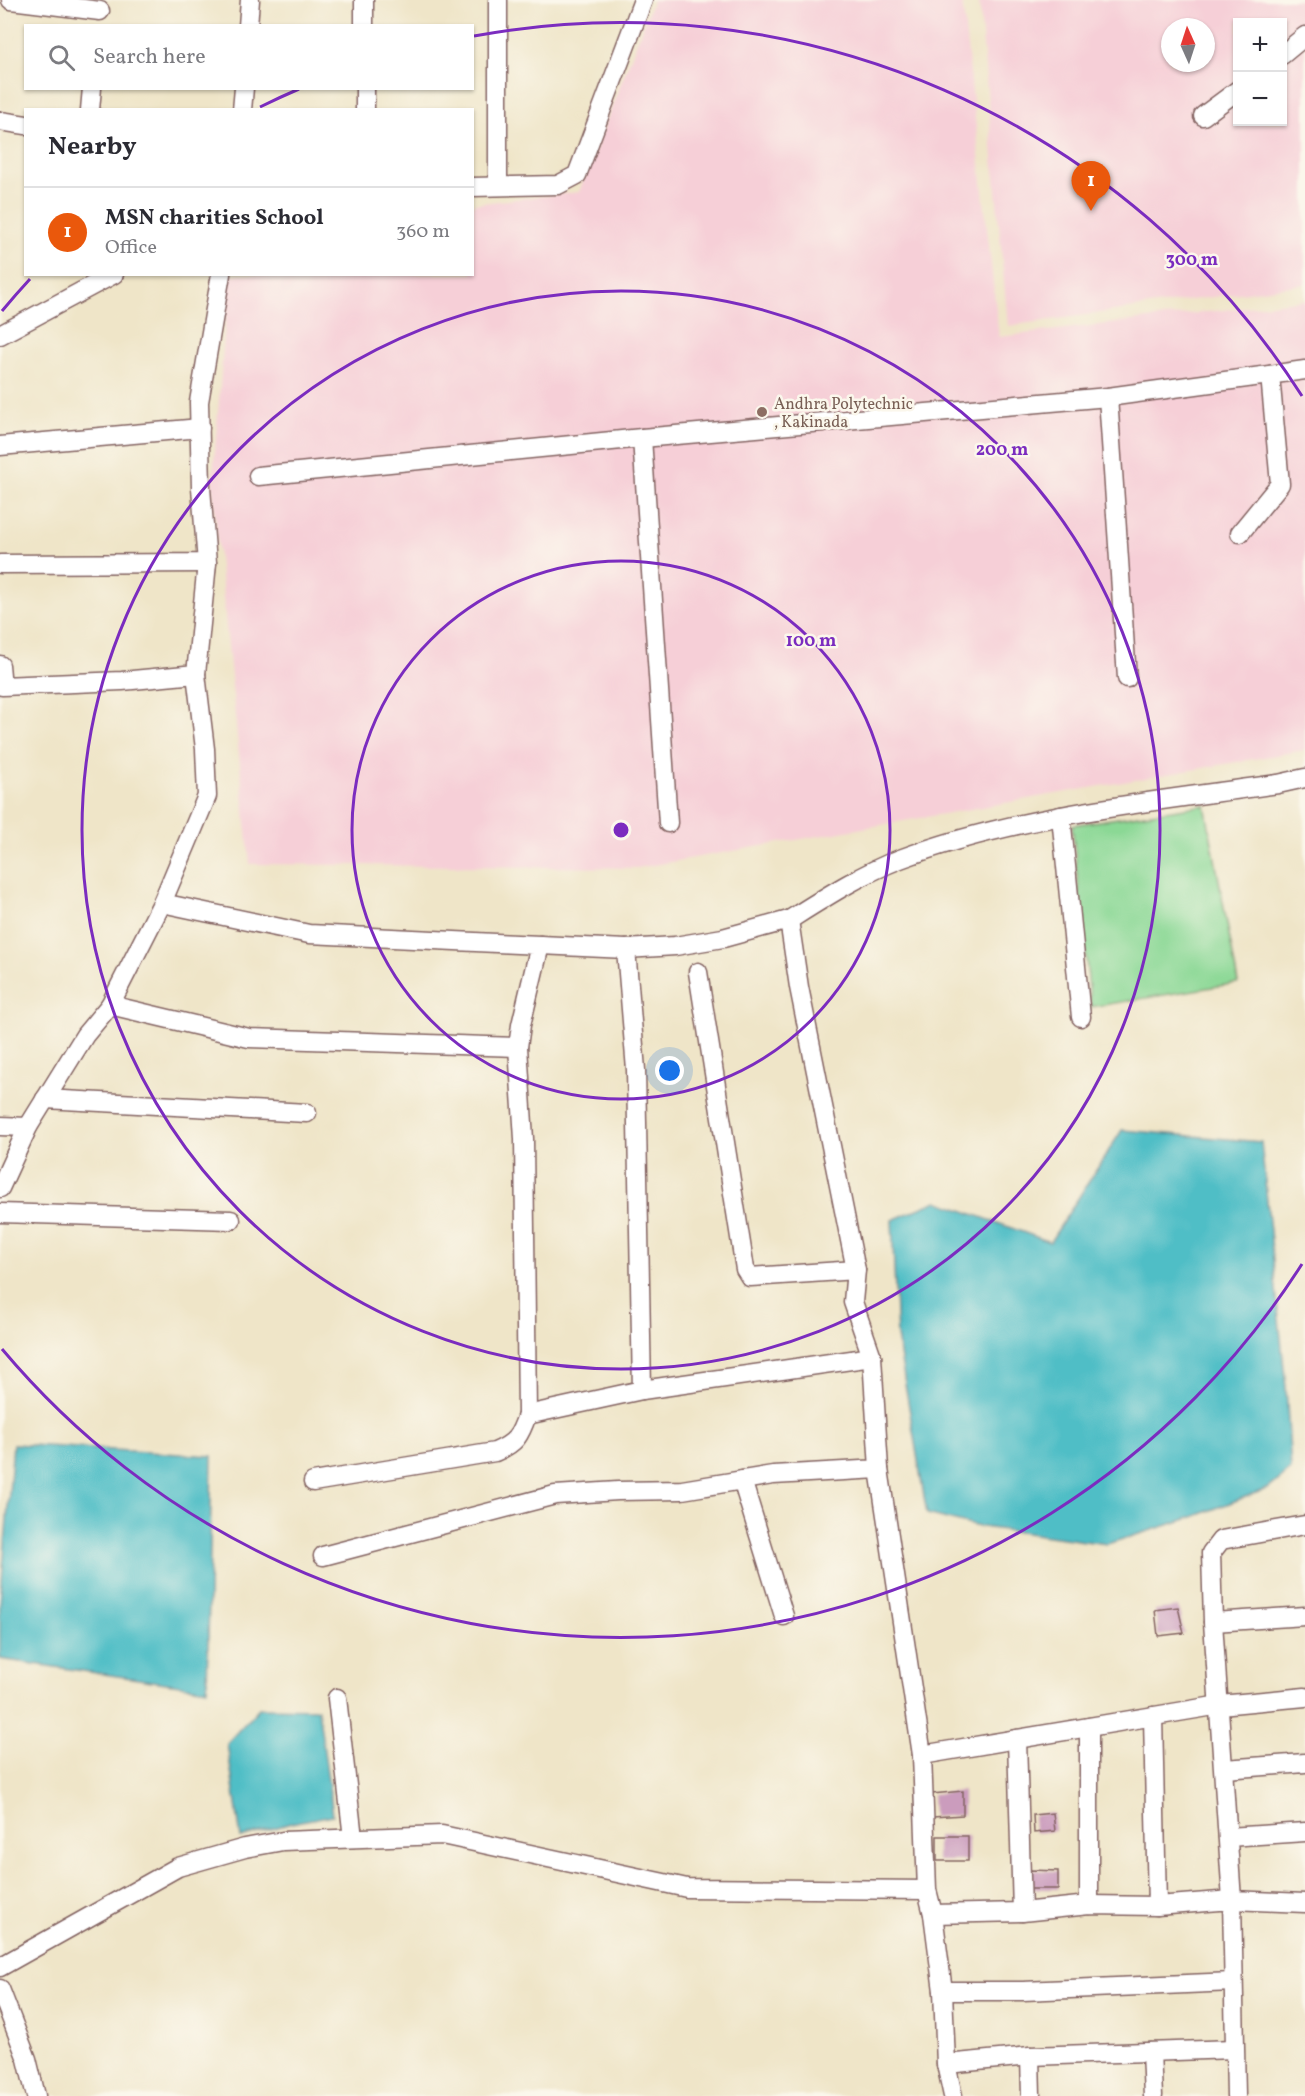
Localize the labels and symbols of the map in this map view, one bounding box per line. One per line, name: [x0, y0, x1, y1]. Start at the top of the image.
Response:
north arrow: [1161, 18, 1215, 72]
pin: 1: [1072, 162, 1110, 211]
text: 300 m: [1166, 248, 1218, 273]
place label: Andhra Polytechnic , Kakinada: [774, 394, 913, 434]
marker: Andhra Polytechnic , Kakinada: [755, 405, 769, 419]
text: 200 m: [976, 438, 1028, 463]
text: 100 m: [786, 629, 836, 654]
centre of rings: [611, 820, 631, 840]
your location: [655, 1056, 684, 1085]

